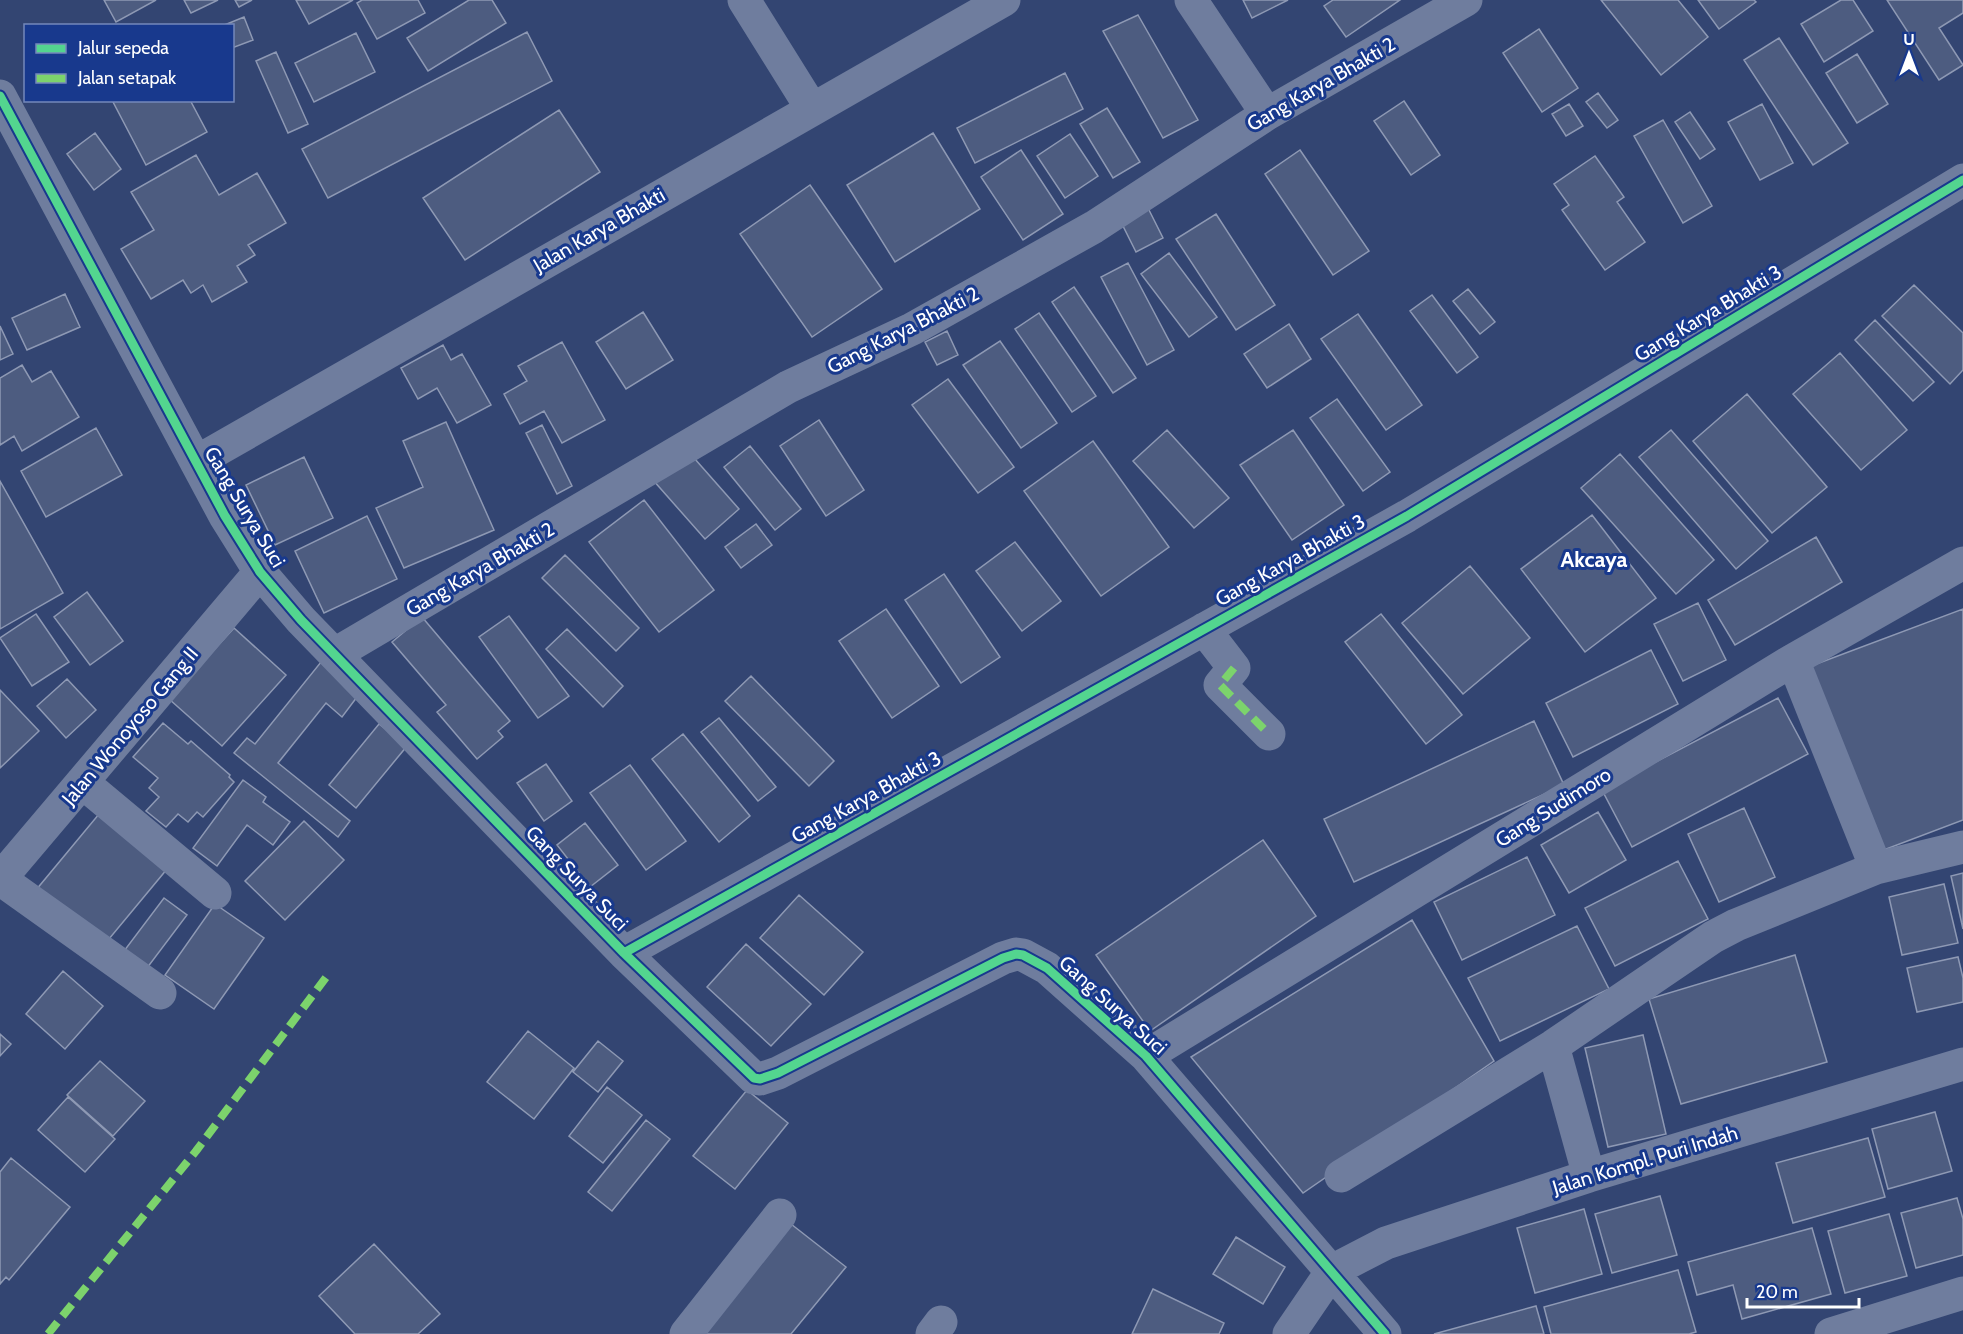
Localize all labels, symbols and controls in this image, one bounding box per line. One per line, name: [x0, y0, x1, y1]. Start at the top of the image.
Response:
legend: [24, 24, 234, 102]
north arrow: [1879, 24, 1939, 84]
text: U: [1903, 30, 1915, 49]
street label: Gang Karya Bhakti 2: [1243, 32, 1399, 136]
text: Jalur sepeda: [77, 37, 169, 59]
text: Jalan setapak: [77, 67, 177, 89]
street label: Jalan Karya Bhakti: [528, 183, 669, 278]
street label: Gang Karya Bhakti 3: [1630, 260, 1786, 366]
street label: Gang Karya Bhakti 2: [823, 281, 983, 379]
street label: Gang Surya Suci: [200, 442, 290, 572]
street label: Gang Karya Bhakti 3: [1211, 509, 1369, 611]
street label: Gang Karya Bhakti 2: [402, 517, 558, 621]
district label: Akcaya: [1560, 546, 1628, 573]
street label: Jalan Wonoyoso Gang II: [56, 642, 203, 811]
street label: Gang Karya Bhakti 3: [787, 746, 945, 848]
street label: Gang Sudimoro: [1491, 762, 1615, 852]
street label: Gang Surya Suci: [521, 821, 633, 935]
street label: Gang Surya Suci: [1054, 950, 1172, 1060]
street label: Jalan Kompl. Puri Indah: [1548, 1120, 1741, 1200]
scale bar: [1747, 1271, 1860, 1309]
text: 20 m: [1756, 1281, 1798, 1303]

